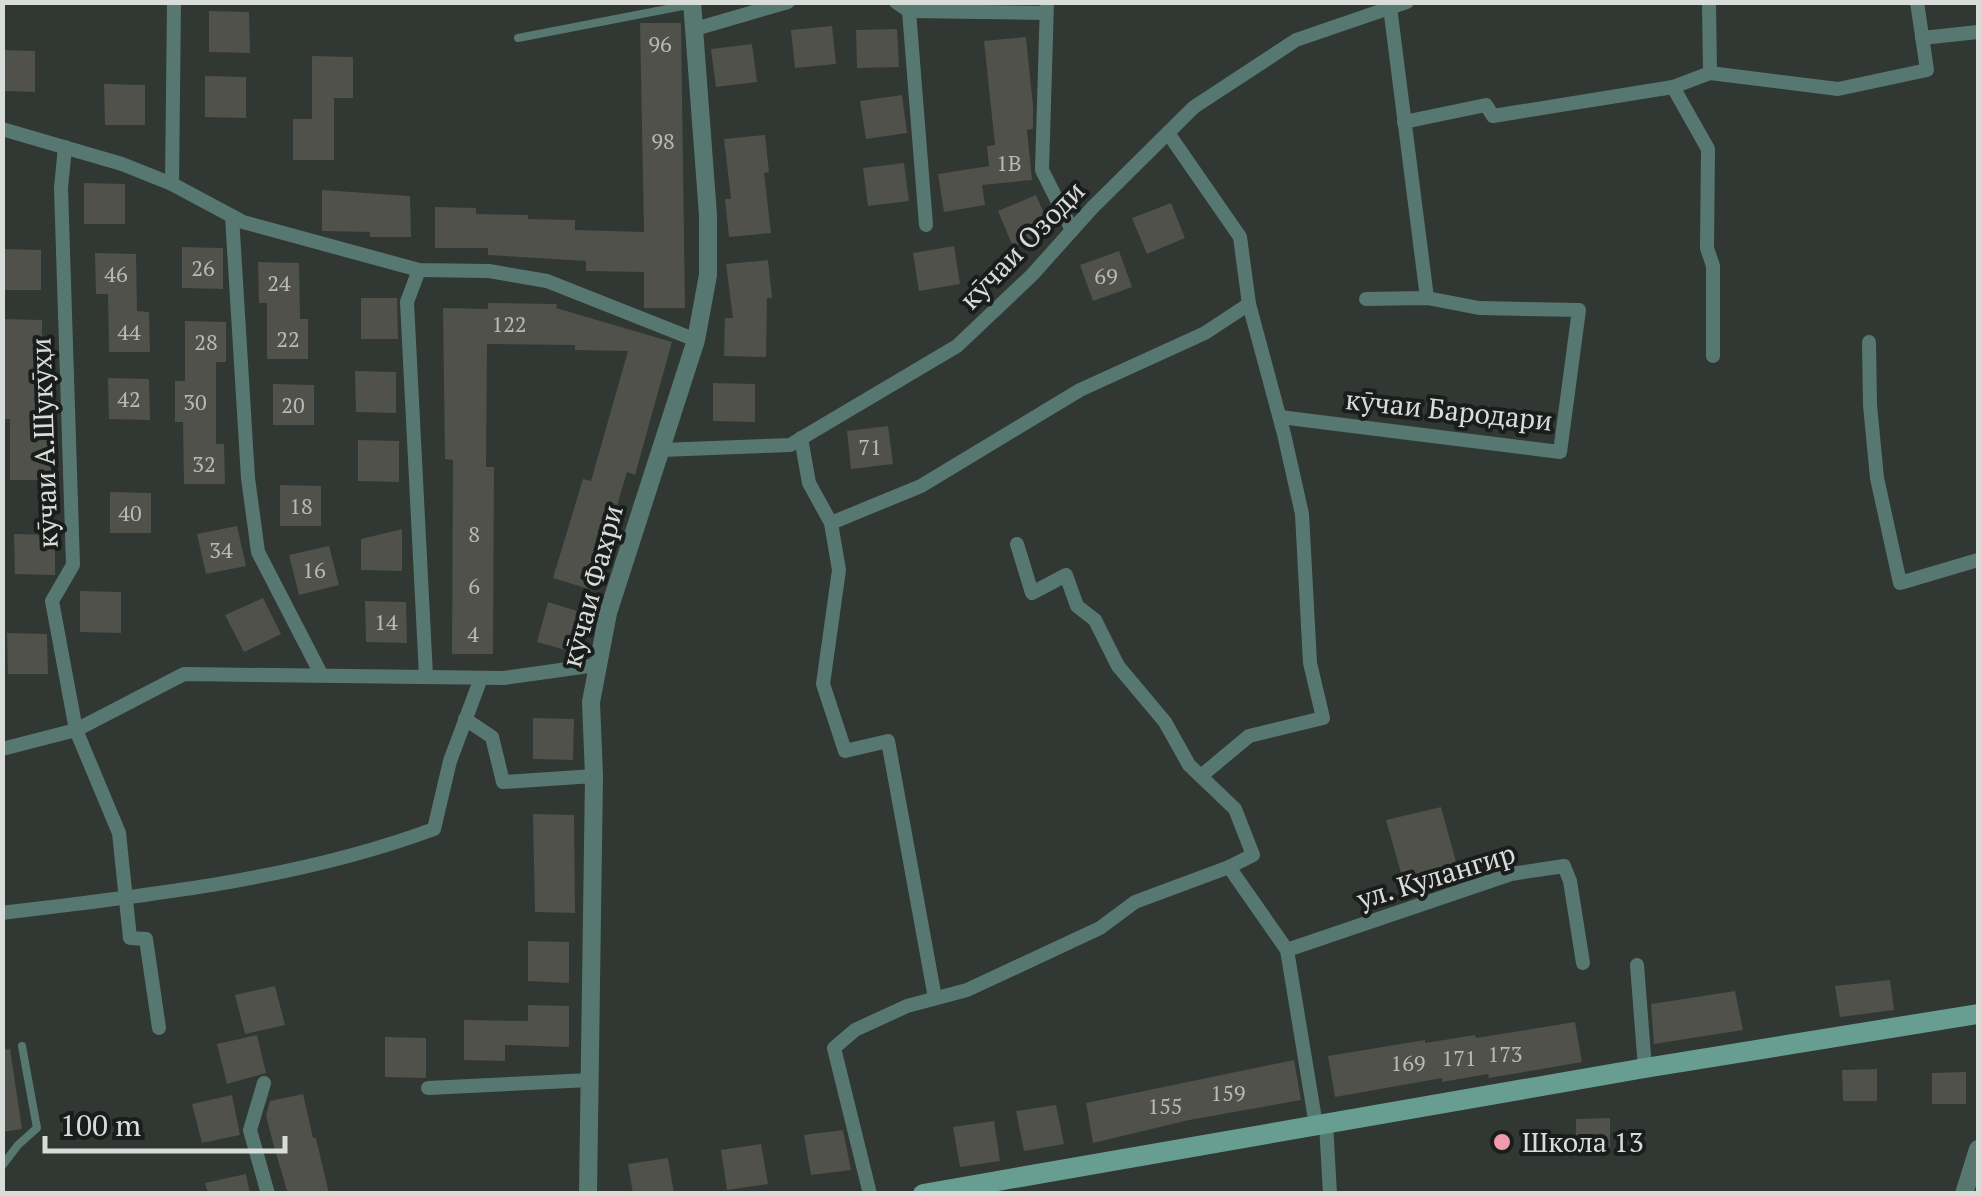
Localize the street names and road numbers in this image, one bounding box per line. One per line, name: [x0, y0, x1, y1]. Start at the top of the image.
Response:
street label: кӯчаи Озоди: [951, 172, 1092, 317]
street label: кӯчаи А.Шукӯҳи: [21, 337, 66, 549]
street label: кӯчаи Бародари: [1344, 380, 1554, 439]
street label: кӯчаи Фахри: [552, 501, 631, 671]
street label: ул. Кулангир: [1351, 834, 1519, 917]

